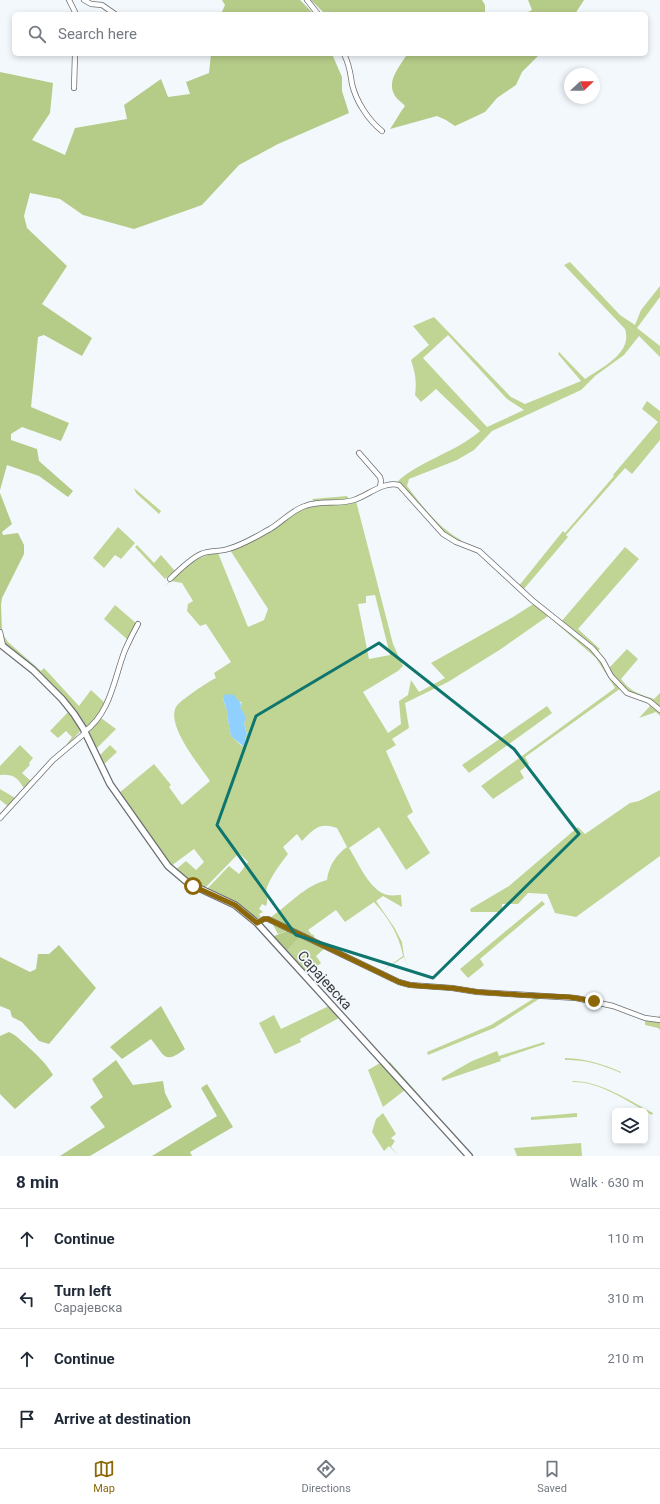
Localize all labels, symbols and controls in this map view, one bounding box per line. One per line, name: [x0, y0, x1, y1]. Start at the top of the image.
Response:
search box: [12, 12, 648, 56]
icon: search: [26, 23, 48, 45]
text: Search here: [58, 25, 137, 43]
north arrow: [564, 68, 600, 104]
route start: [184, 877, 202, 895]
street label: Сарајевска: [294, 947, 356, 1013]
route end: [585, 992, 603, 1010]
map controls: [612, 1108, 648, 1144]
button: layers: [612, 1108, 648, 1144]
text: 8 min: [16, 1172, 59, 1192]
text: Walk · 630 m: [569, 1175, 644, 1190]
icon: ahead: [16, 1228, 38, 1250]
text: Continue: [54, 1230, 115, 1248]
text: 110 m: [607, 1231, 644, 1246]
text: Turn left: [54, 1282, 111, 1300]
icon: left: [16, 1288, 38, 1310]
text: 310 m: [607, 1291, 644, 1306]
text: Сарајевска: [54, 1300, 122, 1315]
icon: ahead: [16, 1348, 38, 1370]
text: Continue: [54, 1350, 115, 1368]
text: 210 m: [607, 1351, 644, 1366]
icon: arrive: [16, 1408, 38, 1430]
text: Arrive at destination: [54, 1410, 191, 1428]
tab: Map: [93, 1458, 115, 1495]
tab: Directions: [301, 1458, 351, 1495]
tab: Saved: [537, 1458, 567, 1495]

